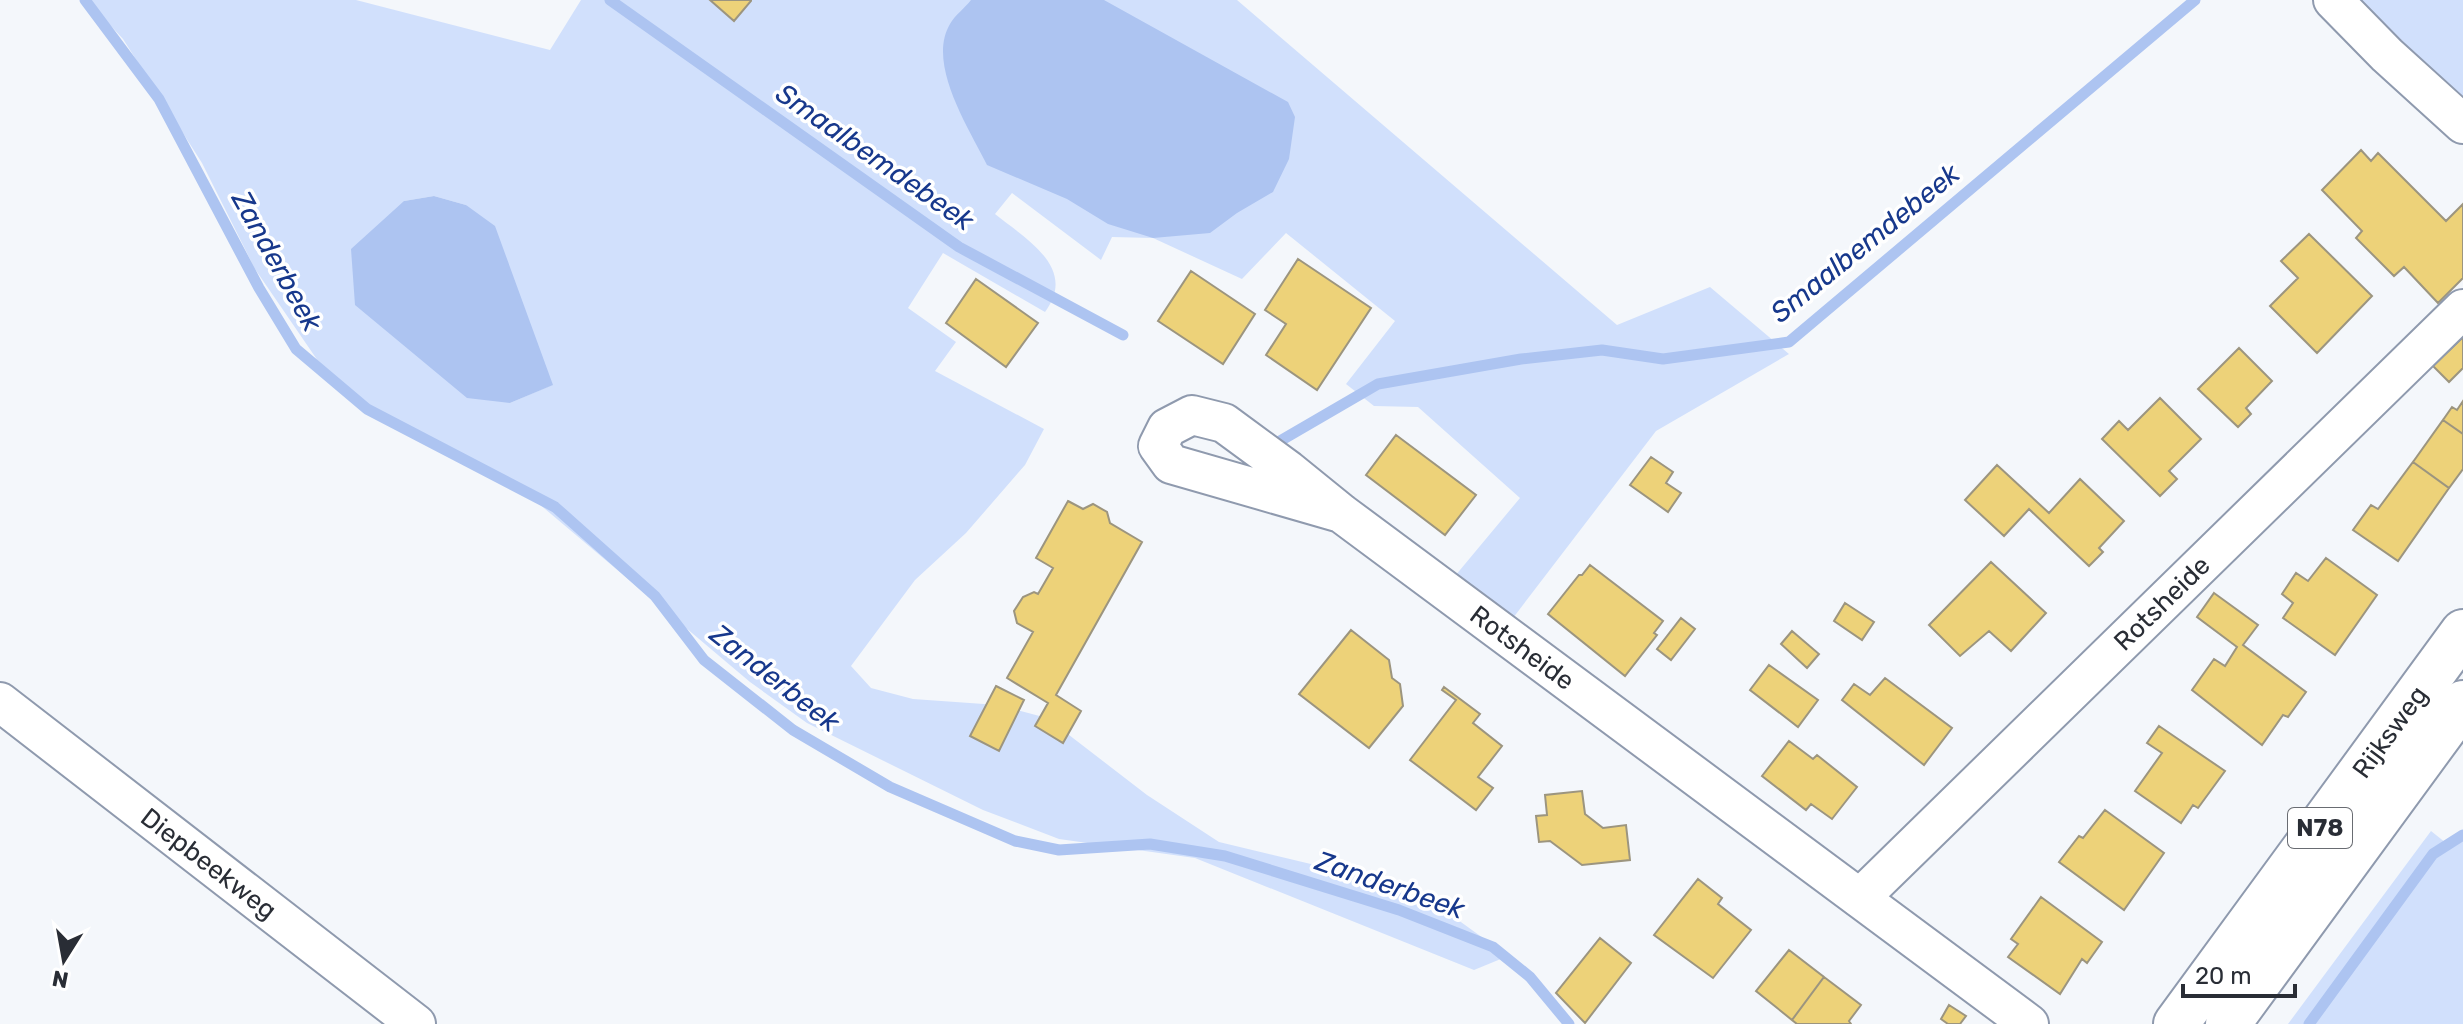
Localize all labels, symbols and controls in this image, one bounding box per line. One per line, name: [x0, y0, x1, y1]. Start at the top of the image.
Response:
water label: Smaalbemdebeek: [770, 76, 981, 238]
water label: Smaalbemdebeek: [1764, 156, 1967, 329]
water label: Zanderbeek: [224, 184, 329, 337]
street label: Rotsheide: [2107, 549, 2216, 657]
street label: Rotsheide: [1464, 599, 1581, 696]
water label: Zanderbeek: [703, 617, 847, 739]
street label: Rijksweg: [2346, 680, 2434, 784]
street label: Diepbeekweg: [135, 801, 283, 926]
road number: N78: [2288, 808, 2352, 848]
water label: Zanderbeek: [1310, 844, 1469, 926]
north arrow: [24, 920, 104, 1000]
scale bar: [2183, 948, 2295, 998]
text: 20 m: [2195, 962, 2252, 990]
text: N: [50, 964, 71, 994]

